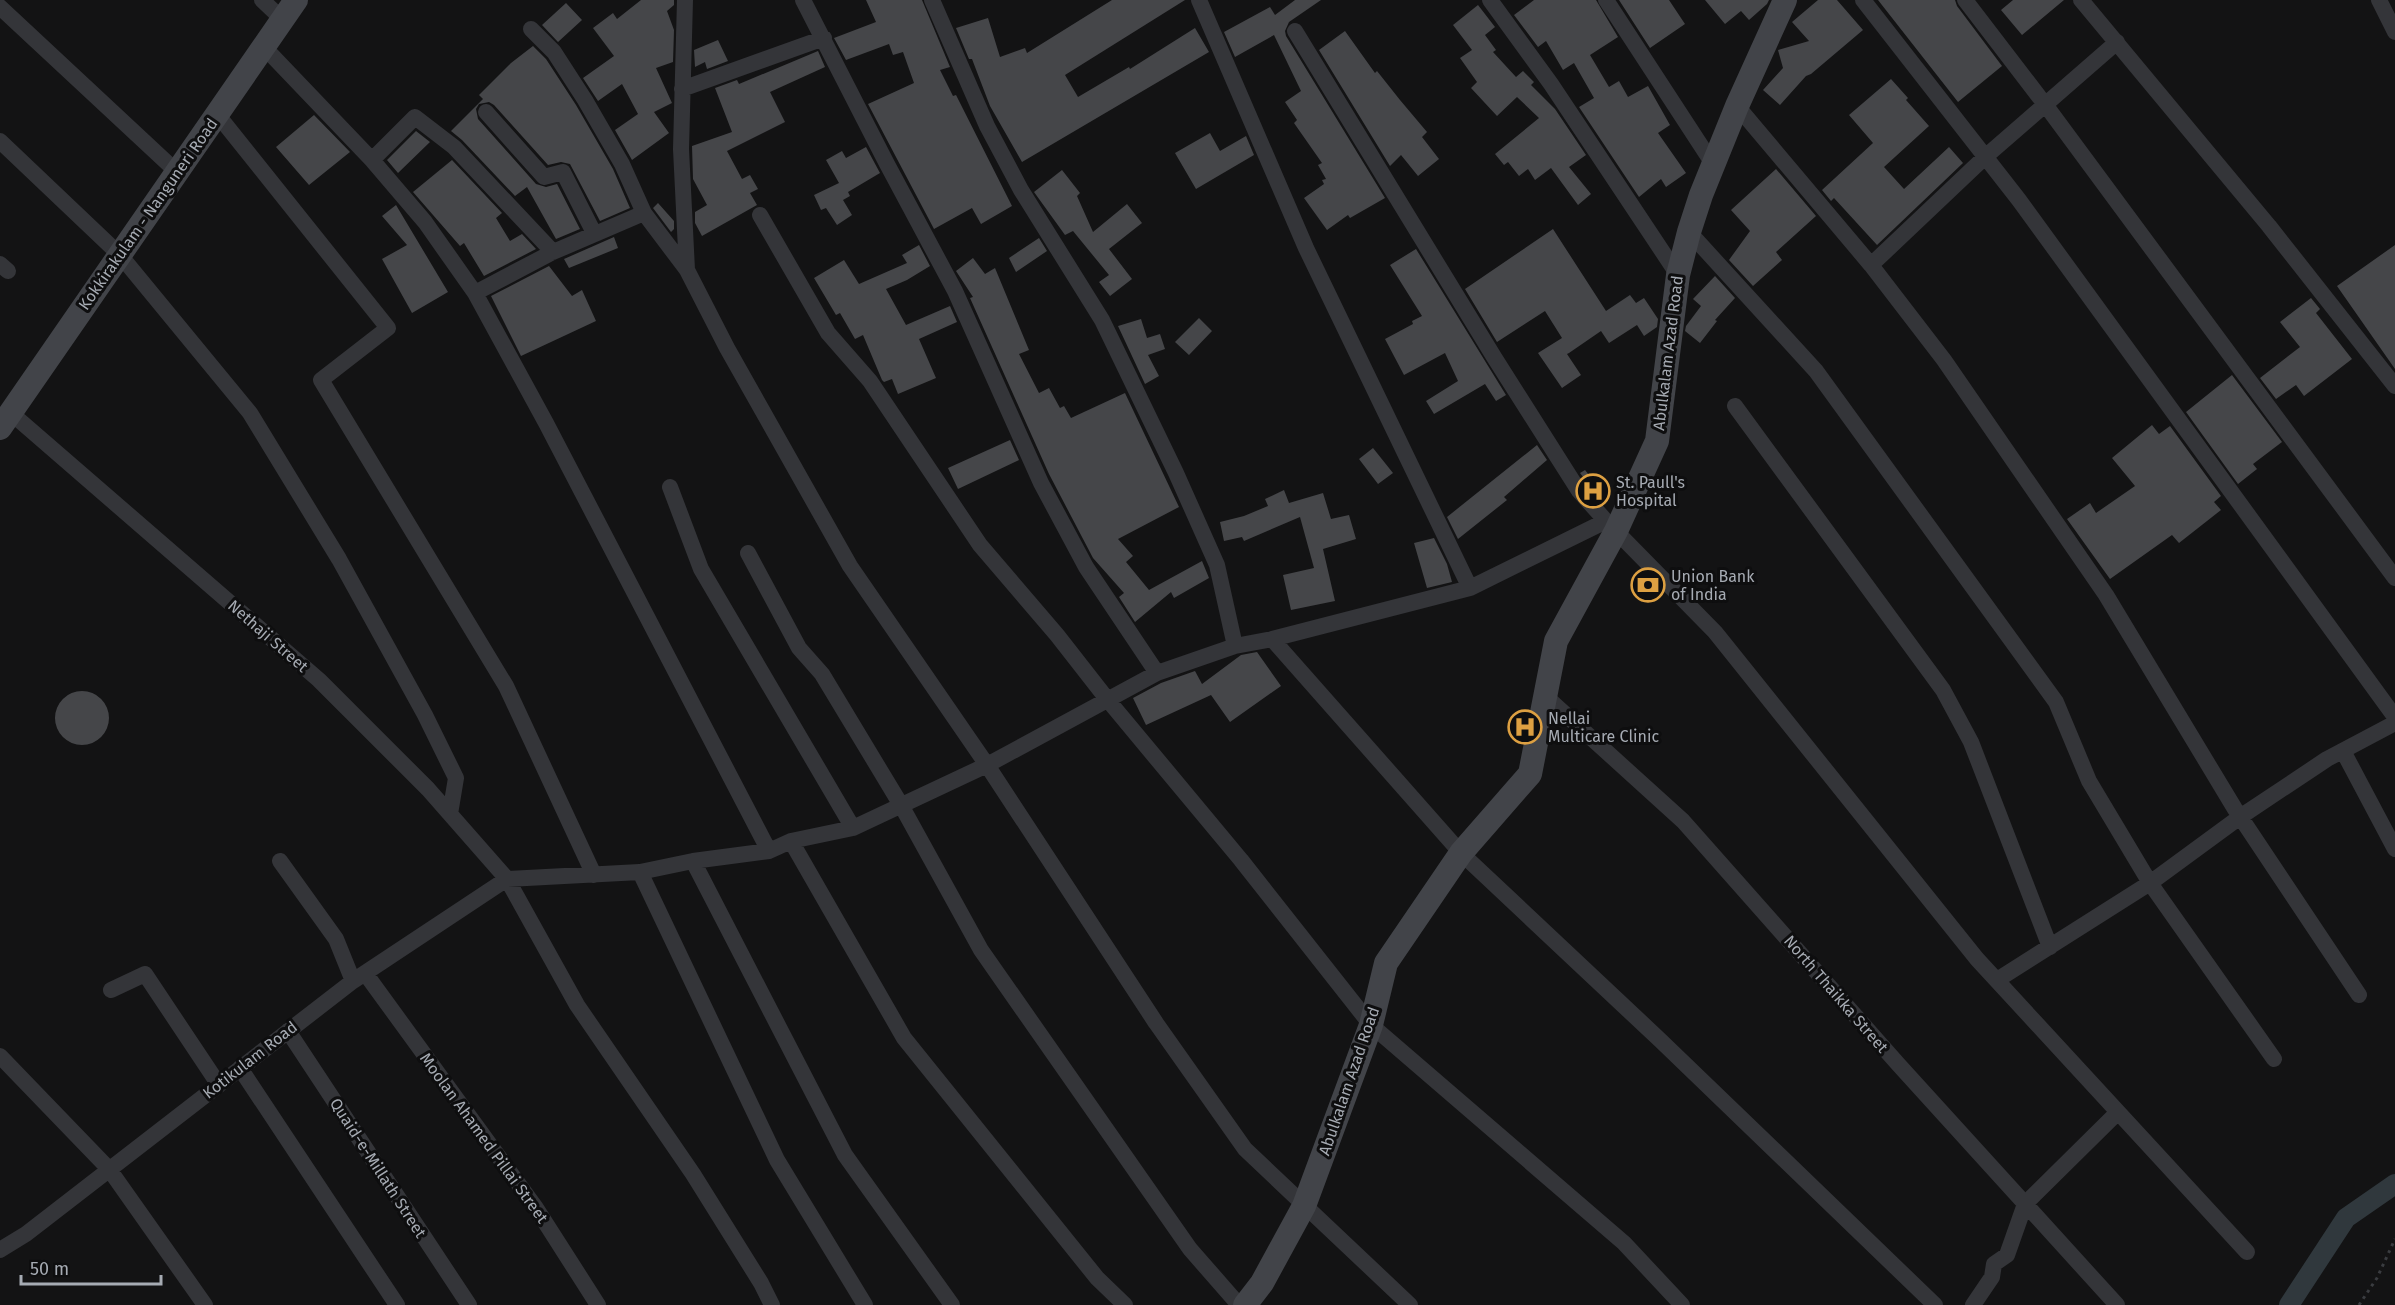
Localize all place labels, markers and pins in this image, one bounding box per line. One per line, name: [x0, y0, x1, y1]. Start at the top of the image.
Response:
hospital icon: St. Paull's Hospital: [1575, 473, 1611, 509]
place label: St. Paull's Hospital: [1616, 473, 1685, 510]
bank icon: Union Bank of India: [1630, 567, 1666, 603]
place label: Union Bank of India: [1671, 567, 1755, 604]
hospital icon: Nellai Multicare Clinic: [1507, 709, 1543, 745]
place label: Nellai Multicare Clinic: [1548, 709, 1659, 746]

